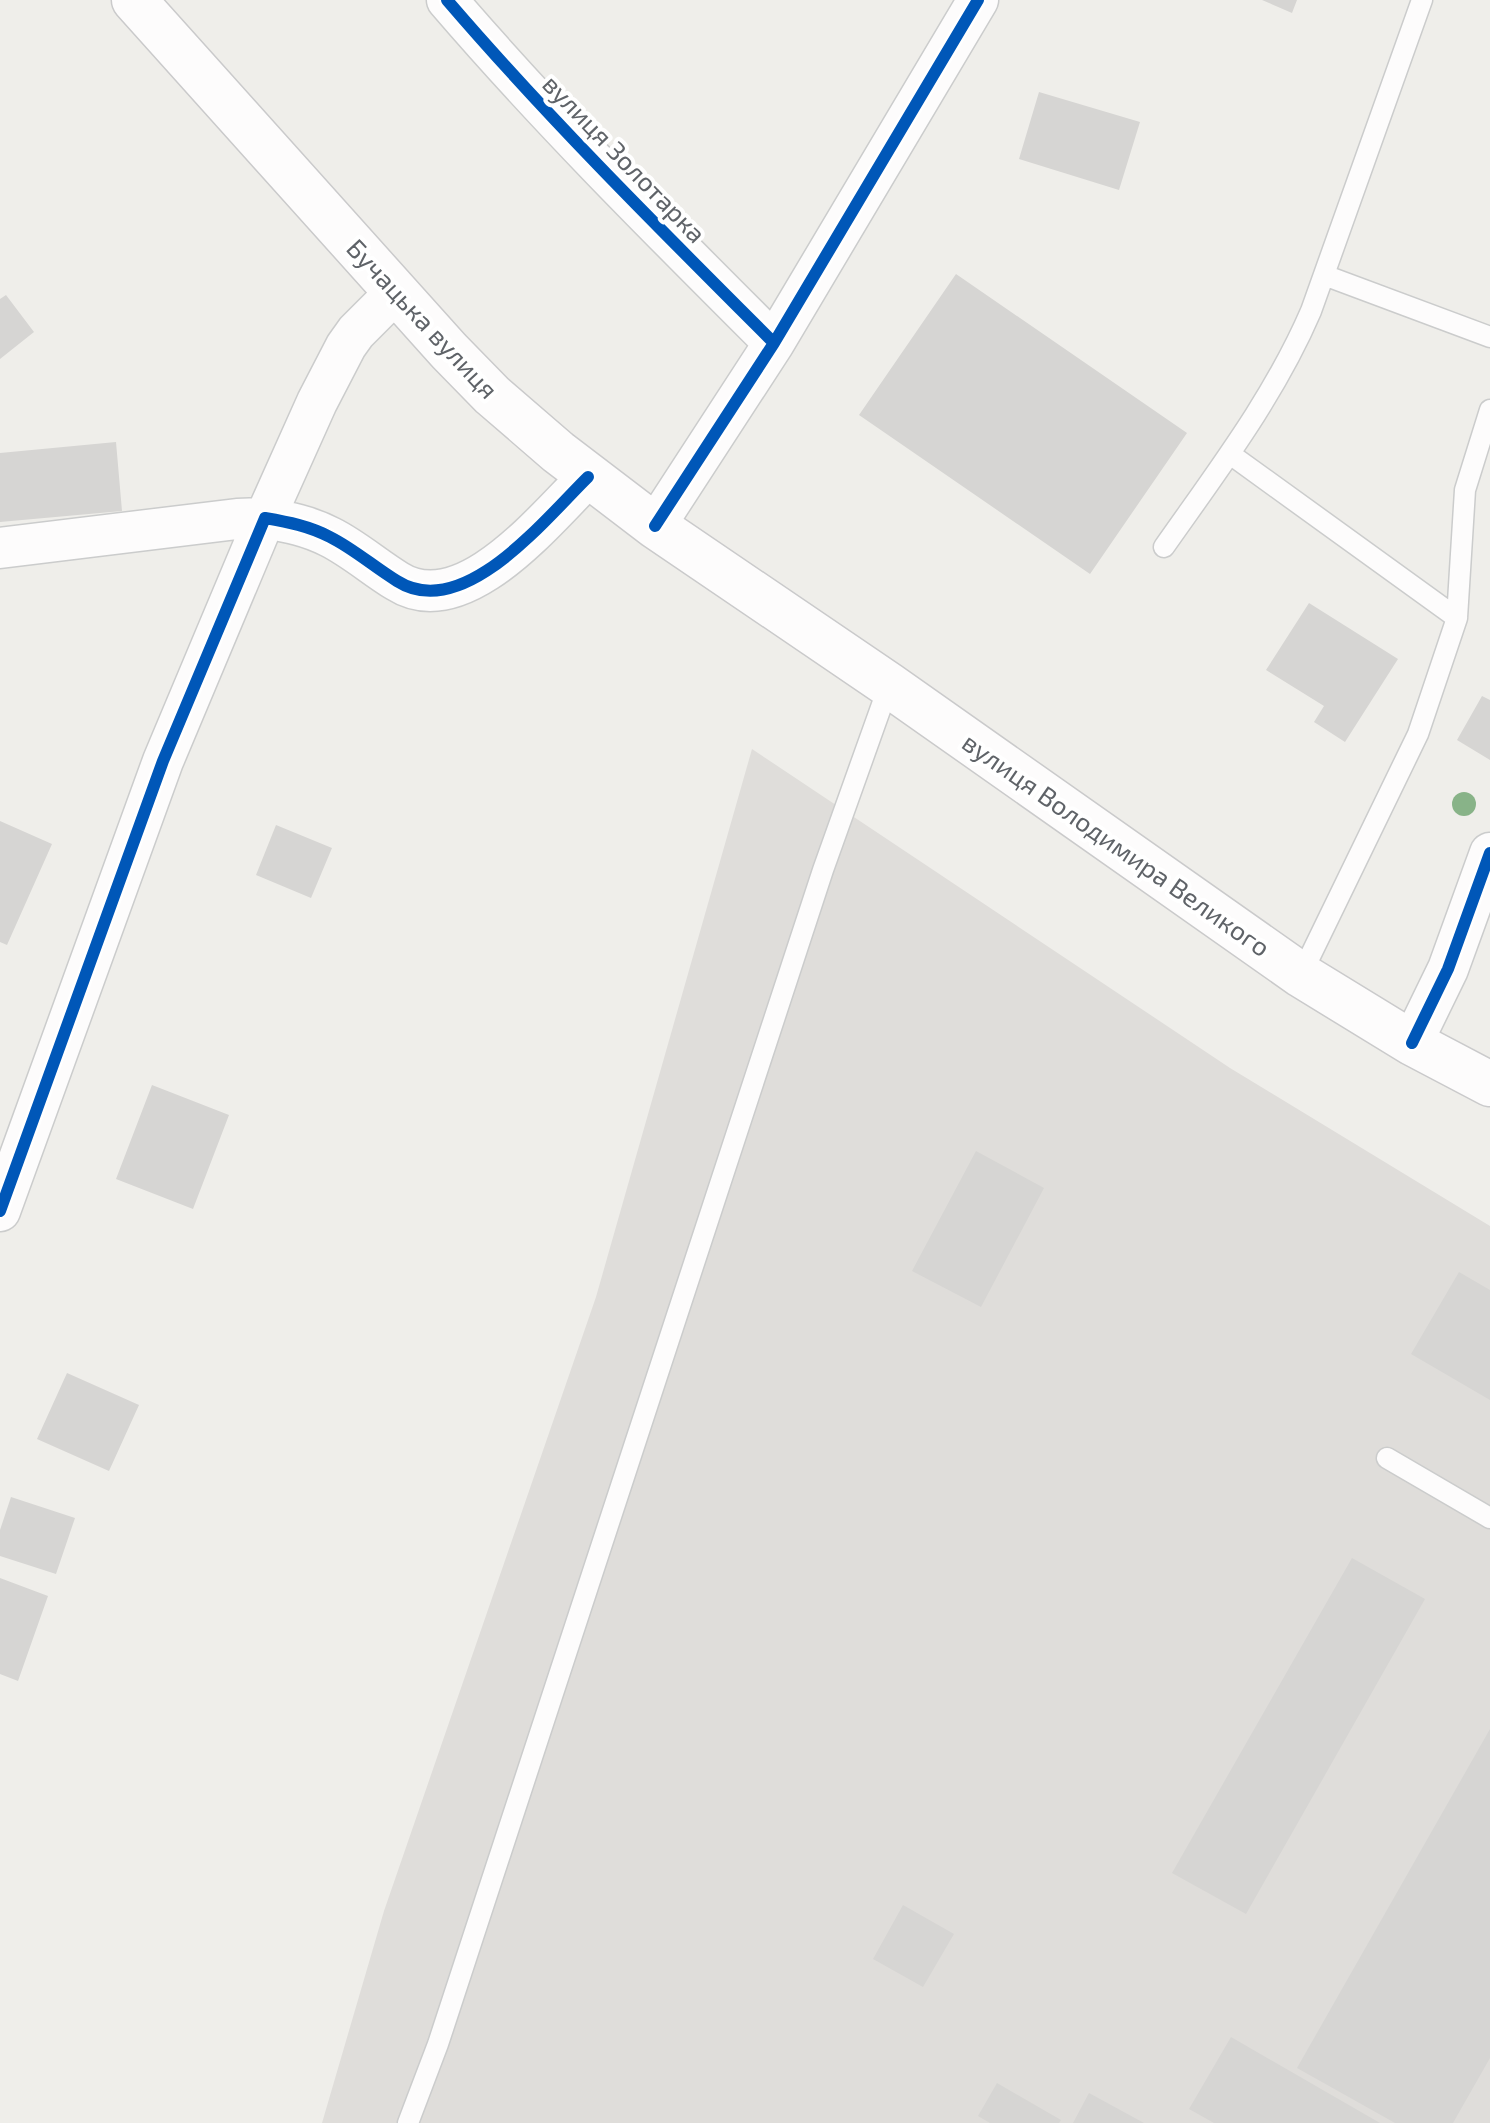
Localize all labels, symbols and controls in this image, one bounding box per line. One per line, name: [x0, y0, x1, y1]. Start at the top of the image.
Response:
street label: вулиця Золотарка: [536, 68, 713, 249]
street label: Бучацька вулиця: [340, 232, 505, 405]
street label: вулиця Володимира Великого: [957, 725, 1277, 963]

